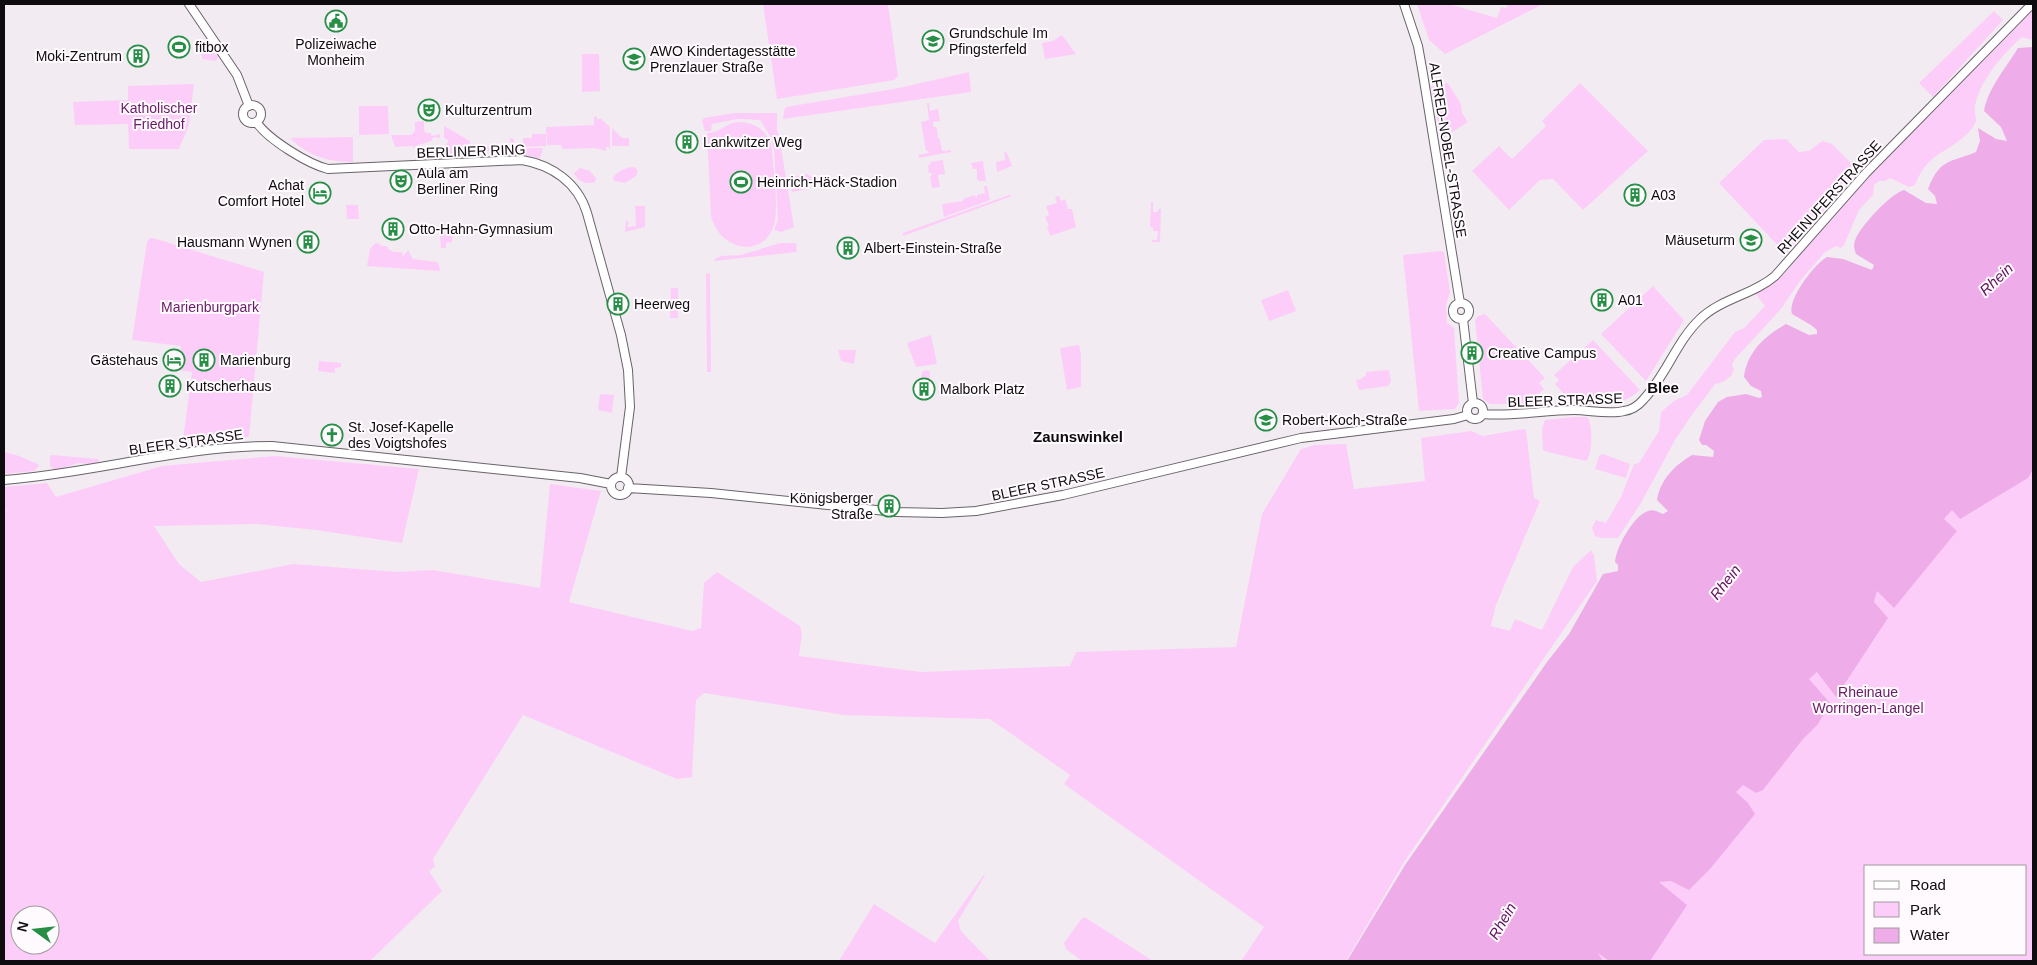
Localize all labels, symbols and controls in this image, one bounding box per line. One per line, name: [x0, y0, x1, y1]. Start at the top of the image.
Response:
public building icon: Polizeiwache Monheim: [324, 9, 348, 33]
place label: Grundschule Im Pfingsterfeld: [949, 25, 1048, 57]
school or university icon: Grundschule Im Pfingsterfeld: [921, 29, 945, 53]
sports icon: fitbox: [167, 35, 191, 59]
place label: Polizeiwache Monheim: [295, 36, 377, 68]
place label: fitbox: [195, 39, 228, 55]
place label: AWO Kindertagesstätte Prenzlauer Straße: [650, 43, 796, 75]
building icon: Moki-Zentrum: [126, 44, 150, 68]
school or university icon: AWO Kindertagesstätte Prenzlauer Straße: [622, 47, 646, 71]
place label: Moki-Zentrum: [36, 48, 122, 64]
street label: ALFRED-NOBEL-STRASSE: [1426, 61, 1470, 239]
theatre icon: Kulturzentrum: [417, 98, 441, 122]
park label: Katholischer Friedhof: [120, 100, 198, 132]
place label: Kulturzentrum: [445, 102, 532, 118]
building icon: Lankwitzer Weg: [675, 130, 699, 154]
place label: Lankwitzer Weg: [703, 134, 802, 150]
street label: RHEINUFERSTRASSE: [1774, 137, 1884, 257]
street label: BERLINER RING: [416, 141, 526, 161]
place label: Aula am Berliner Ring: [417, 165, 498, 197]
theatre icon: Aula am Berliner Ring: [389, 169, 413, 193]
sports icon: Heinrich-Häck-Stadion: [729, 170, 753, 194]
place label: Heinrich-Häck-Stadion: [757, 174, 897, 190]
place label: Achat Comfort Hotel: [218, 177, 304, 209]
hotel icon: Achat Comfort Hotel: [308, 181, 332, 205]
building icon: A03: [1623, 183, 1647, 207]
place label: A03: [1651, 187, 1676, 203]
building icon: Otto-Hahn-Gymnasium: [381, 217, 405, 241]
place label: Otto-Hahn-Gymnasium: [409, 221, 553, 237]
school or university icon: Mäuseturm: [1739, 228, 1763, 252]
building icon: Hausmann Wynen: [296, 230, 320, 254]
place label: Mäuseturm: [1665, 232, 1735, 248]
place label: Hausmann Wynen: [177, 234, 292, 250]
building icon: Albert-Einstein-Straße: [836, 236, 860, 260]
place label: Albert-Einstein-Straße: [864, 240, 1002, 256]
water label: Rhein: [1976, 259, 2016, 299]
building icon: A01: [1590, 288, 1614, 312]
building icon: Heerweg: [606, 292, 630, 316]
place label: A01: [1618, 292, 1643, 308]
place label: Heerweg: [634, 296, 690, 312]
park label: Marienburgpark: [161, 299, 260, 315]
building icon: Creative Campus: [1460, 341, 1484, 365]
place label: Creative Campus: [1488, 345, 1596, 361]
hotel icon: Gästehaus: [162, 348, 186, 372]
building icon: Marienburg: [192, 348, 216, 372]
place label: Gästehaus: [90, 352, 158, 368]
place label: Marienburg: [220, 352, 291, 368]
building icon: Kutscherhaus: [158, 374, 182, 398]
building icon: Malbork Platz: [912, 377, 936, 401]
place label: Kutscherhaus: [186, 378, 272, 394]
district label: Blee: [1647, 379, 1679, 396]
place label: Malbork Platz: [940, 381, 1025, 397]
street label: BLEER STRASSE: [1507, 390, 1623, 410]
school or university icon: Robert-Koch-Straße: [1254, 408, 1278, 432]
place label: Robert-Koch-Straße: [1282, 412, 1407, 428]
place label: St. Josef-Kapelle des Voigtshofes: [348, 419, 454, 451]
church icon: St. Josef-Kapelle des Voigtshofes: [320, 423, 344, 447]
street label: BLEER STRASSE: [128, 426, 244, 458]
district label: Zaunswinkel: [1033, 428, 1123, 445]
street label: BLEER STRASSE: [990, 464, 1106, 504]
place label: Königsberger Straße: [790, 490, 873, 522]
building icon: Königsberger Straße: [877, 494, 901, 518]
water label: Rhein: [1706, 561, 1744, 603]
park label: Rheinaue Worringen-Langel: [1812, 684, 1924, 716]
legend: [1864, 865, 2027, 955]
text: Road: [1910, 876, 1946, 893]
water label: Rhein: [1485, 900, 1519, 942]
text: Park: [1910, 901, 1941, 918]
north arrow: [10, 905, 60, 955]
text: N: [13, 920, 31, 934]
text: Water: [1910, 926, 1949, 943]

